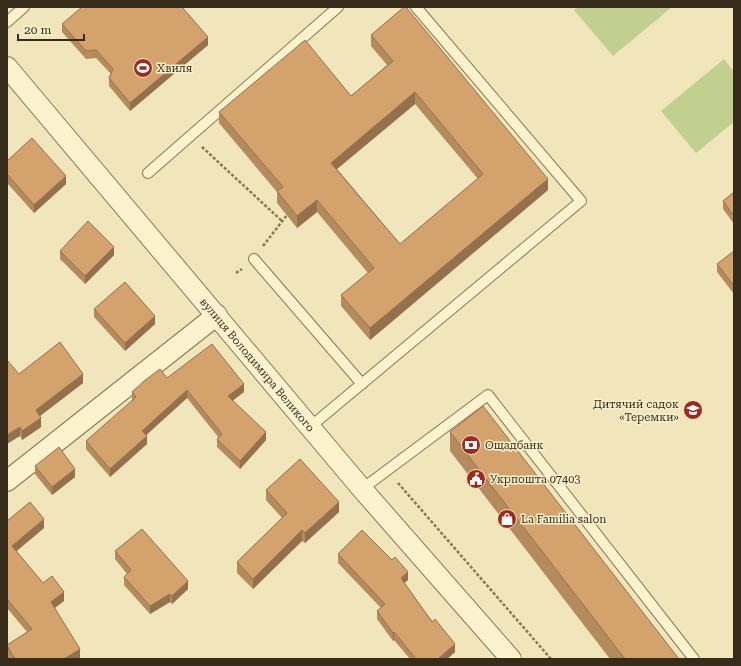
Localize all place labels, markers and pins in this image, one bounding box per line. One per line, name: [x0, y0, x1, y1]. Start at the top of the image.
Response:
sports icon: Хвиля: [132, 57, 154, 79]
place label: Хвиля: [157, 62, 192, 75]
place label: Дитячий садок «Теремки»: [593, 398, 679, 424]
school or university icon: Дитячий садок «Теремки»: [682, 399, 704, 421]
bank icon: Ощадбанк: [460, 434, 482, 456]
place label: Ощадбанк: [485, 439, 543, 452]
public building icon: Укрпошта 07403: [465, 468, 487, 490]
place label: Укрпошта 07403: [490, 473, 580, 486]
shop icon: La Familia salon: [496, 508, 518, 530]
place label: La Familia salon: [521, 513, 606, 526]

